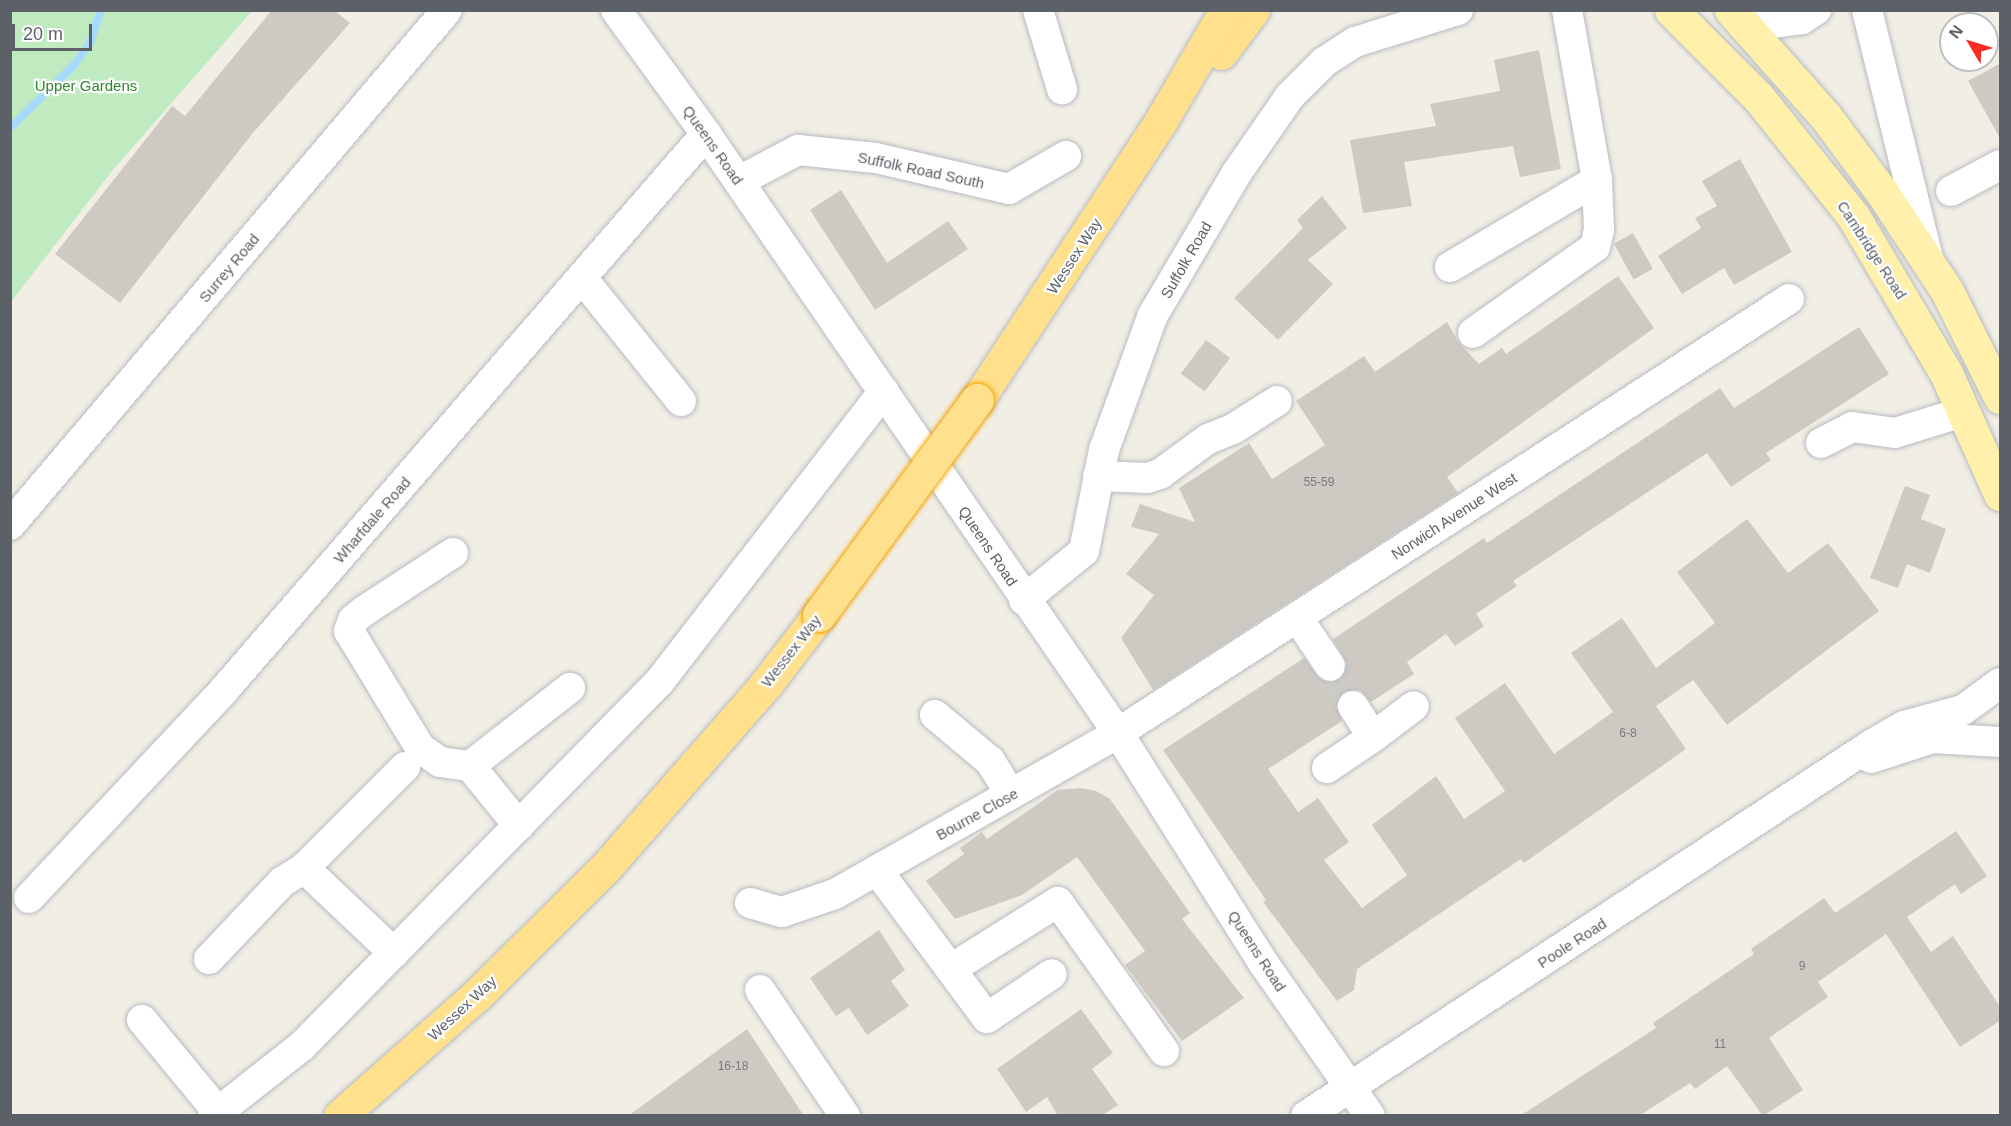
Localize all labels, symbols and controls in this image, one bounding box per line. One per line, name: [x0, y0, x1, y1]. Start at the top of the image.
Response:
scale bar: [15, 12, 94, 50]
north arrow: [1939, 12, 1999, 72]
text: N: [1946, 22, 1966, 42]
text: 20 m: [23, 24, 63, 44]
park label: Upper Gardens: [35, 77, 137, 95]
street label: Queens Road: [679, 102, 747, 188]
street label: Suffolk Road South: [856, 148, 986, 192]
street label: Cambridge Road: [1834, 198, 1910, 302]
street label: Wessex Way: [1043, 215, 1105, 297]
street label: Suffolk Road: [1157, 218, 1215, 302]
street label: Surrey Road: [195, 230, 263, 306]
street label: Norwich Avenue West: [1387, 468, 1521, 564]
street label: Wharfdale Road: [330, 473, 414, 567]
house number: 55-59: [1304, 476, 1334, 490]
street label: Queens Road: [955, 503, 1021, 589]
street label: Wessex Way: [757, 611, 825, 691]
house number: 6-8: [1619, 727, 1637, 741]
street label: Bourne Close: [933, 784, 1021, 844]
street label: Queens Road: [1224, 907, 1290, 995]
street label: Poole Road: [1534, 914, 1610, 972]
house number: 9: [1799, 960, 1805, 974]
street label: Wessex Way: [424, 972, 500, 1044]
house number: 11: [1714, 1038, 1726, 1052]
house number: 16-18: [718, 1060, 748, 1074]

